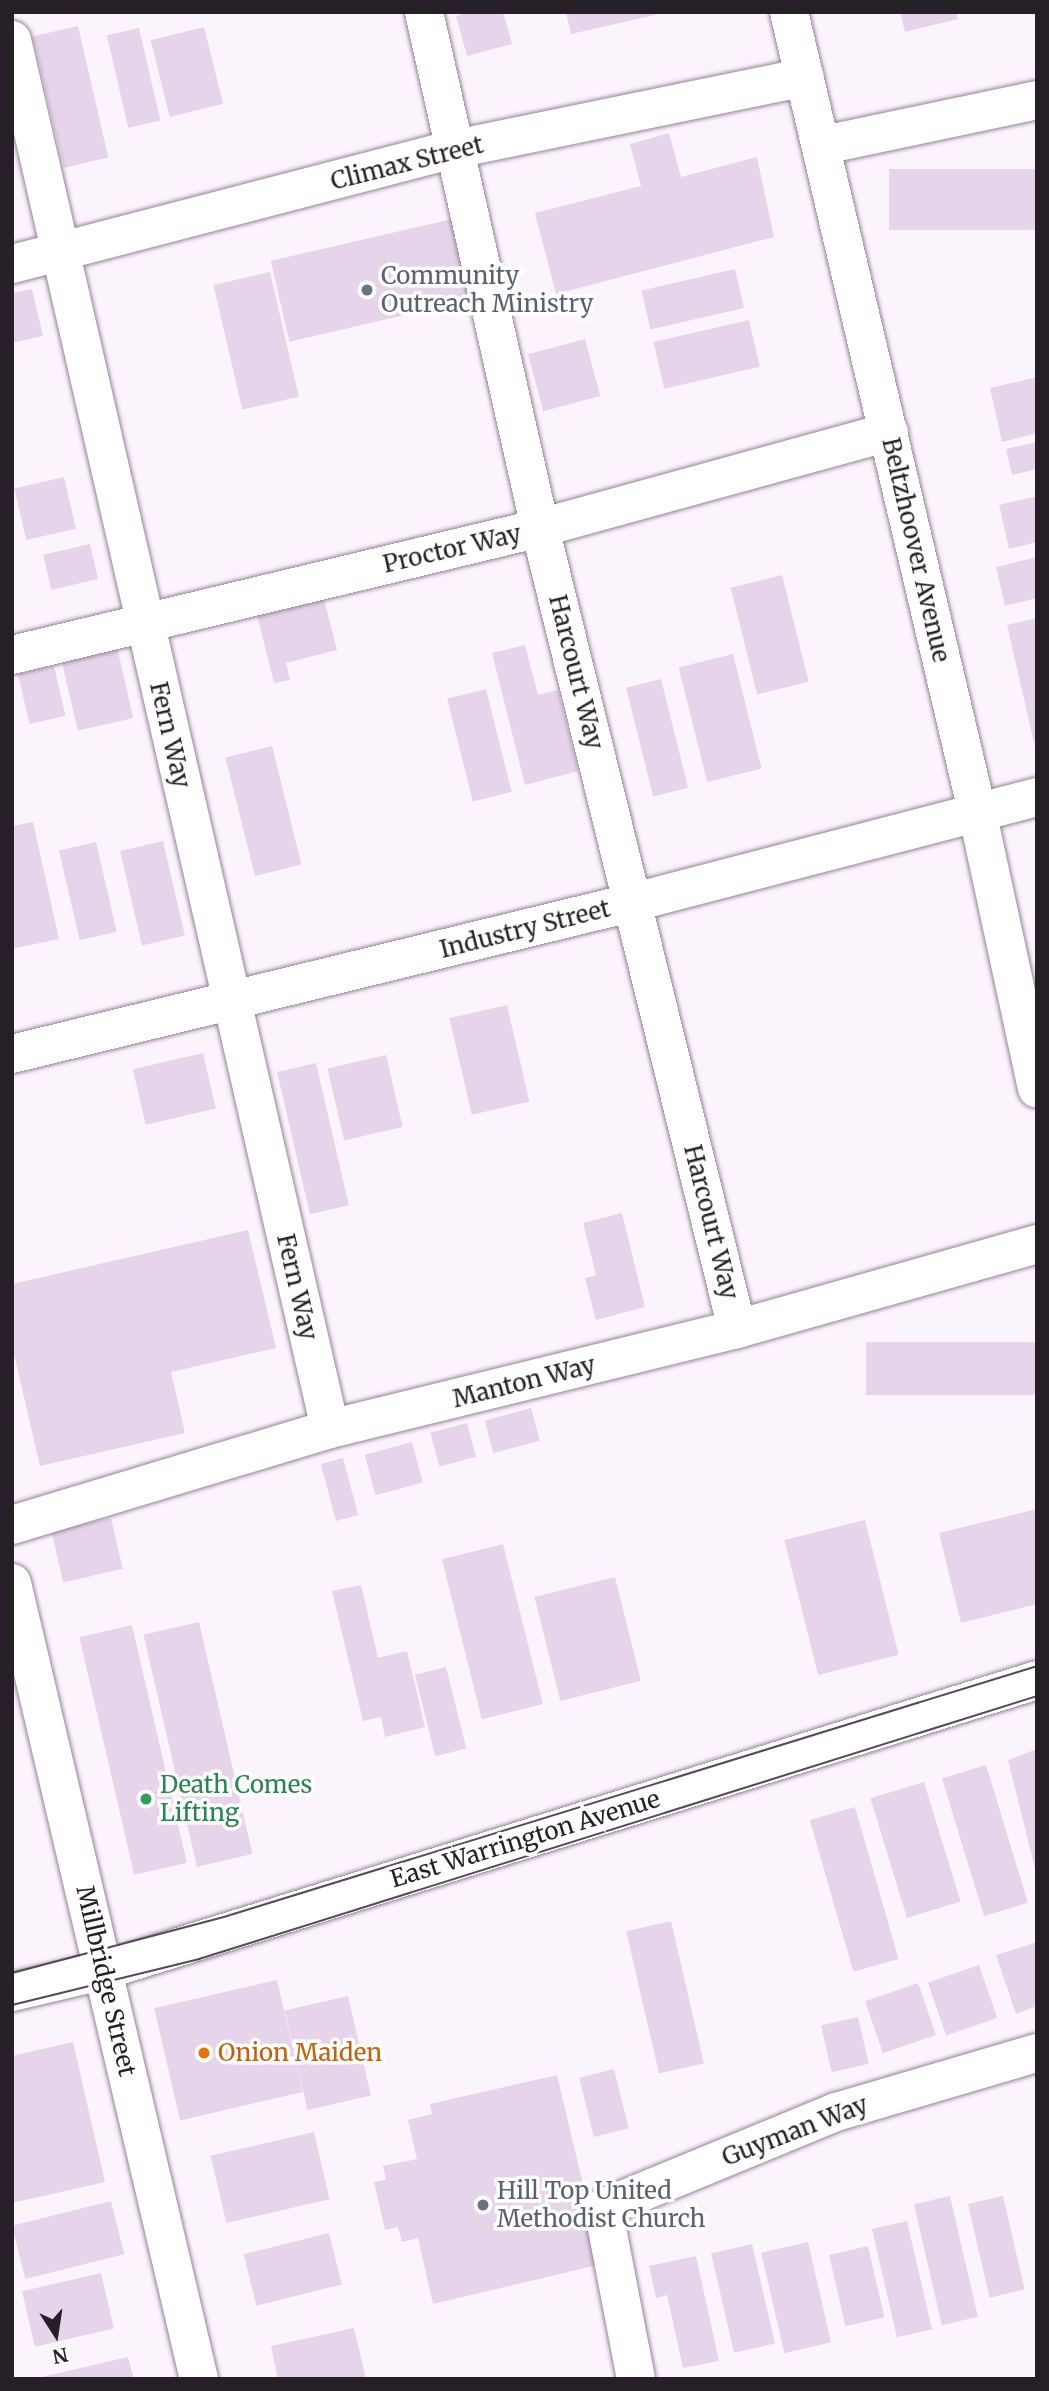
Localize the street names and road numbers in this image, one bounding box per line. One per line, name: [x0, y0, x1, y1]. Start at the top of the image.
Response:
street label: Climax Street: [328, 130, 486, 196]
street label: Beltzhoover Avenue: [876, 435, 956, 665]
street label: Proctor Way: [380, 519, 524, 579]
street label: Harcourt Way: [543, 592, 609, 752]
street label: Fern Way: [144, 679, 196, 791]
street label: Industry Street: [437, 894, 613, 964]
street label: Harcourt Way: [678, 1142, 744, 1302]
street label: Fern Way: [271, 1231, 323, 1343]
street label: Manton Way: [450, 1350, 598, 1414]
street label: East Warrington Avenue: [387, 1784, 663, 1894]
street label: Millbridge Street: [70, 1883, 142, 2079]
street label: Guyman Way: [718, 2090, 872, 2172]

